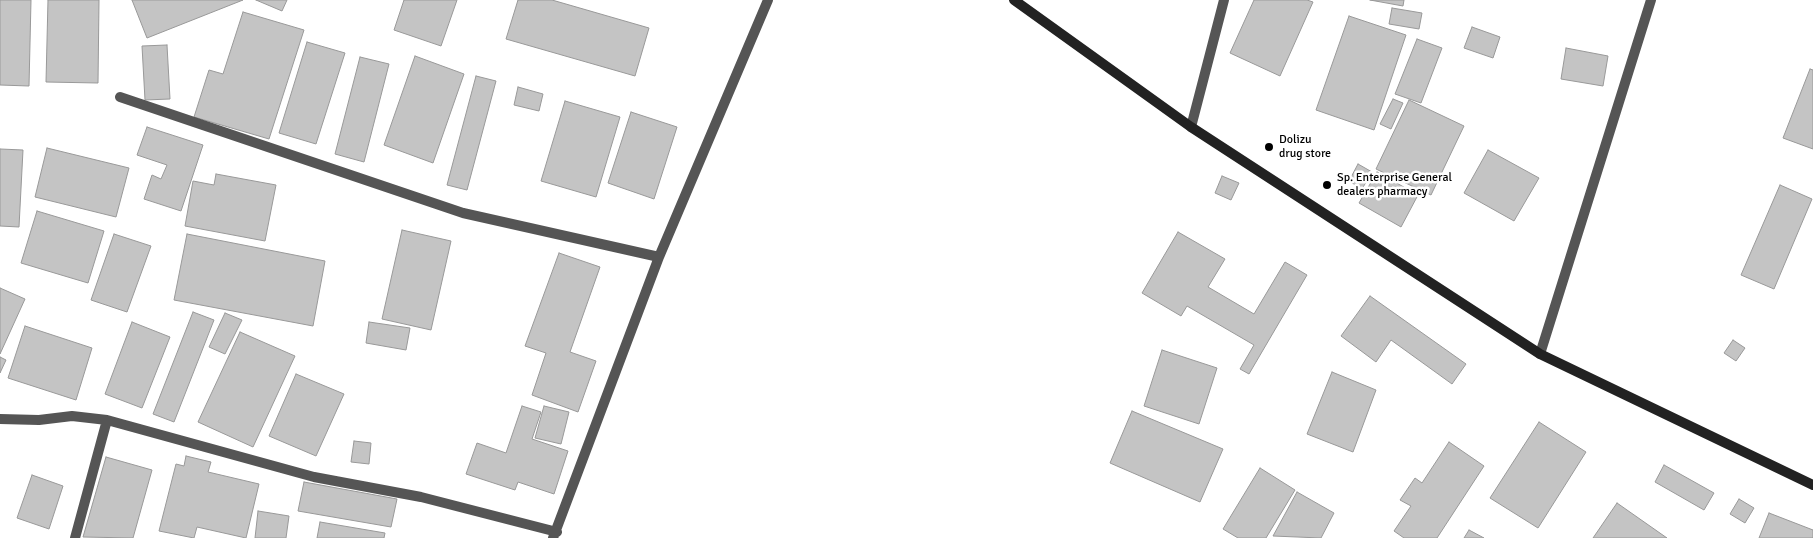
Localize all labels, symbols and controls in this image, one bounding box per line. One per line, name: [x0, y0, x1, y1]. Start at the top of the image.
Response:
place label: Dolizu drug store: [1279, 133, 1331, 161]
marker: Dolizu drug store: [1263, 141, 1275, 153]
place label: Sp. Enterprise General dealers pharmacy: [1337, 171, 1452, 199]
marker: Sp. Enterprise General dealers pharmacy: [1321, 179, 1333, 191]

